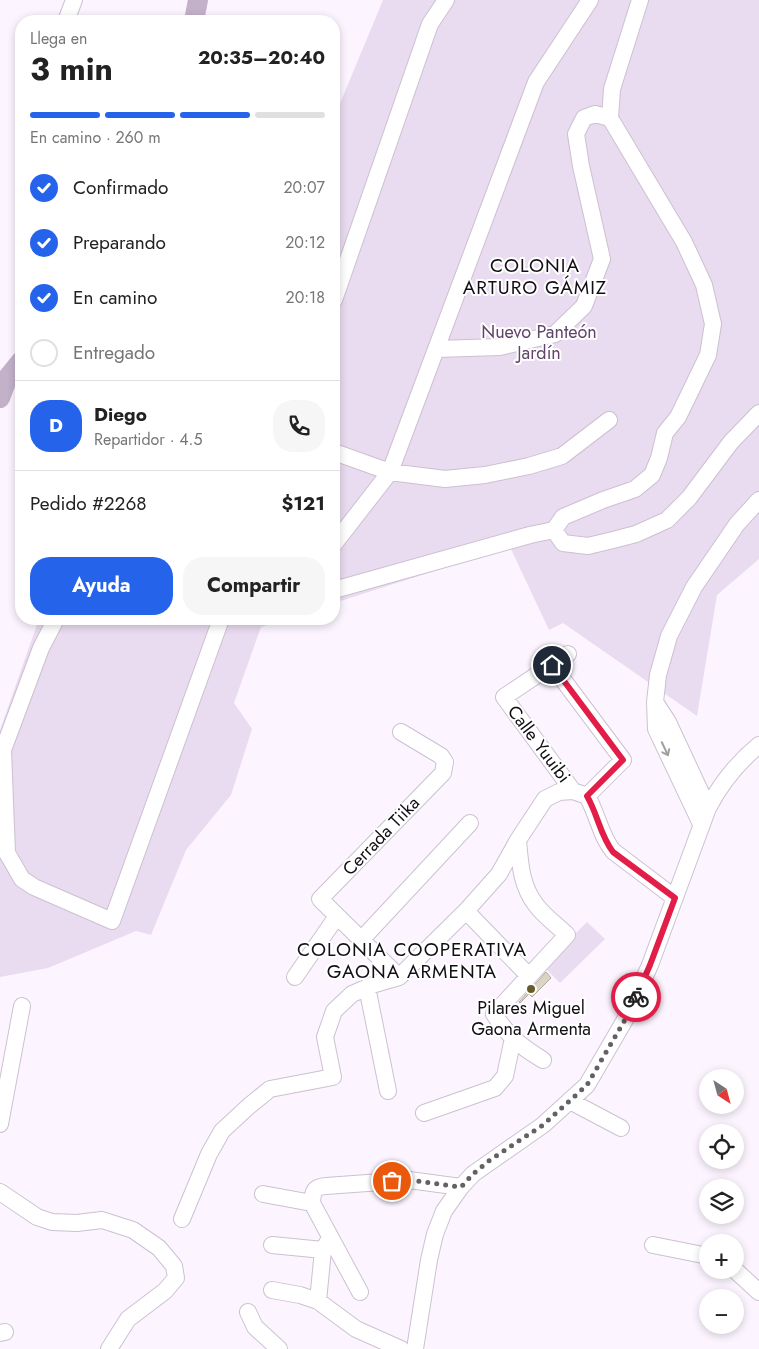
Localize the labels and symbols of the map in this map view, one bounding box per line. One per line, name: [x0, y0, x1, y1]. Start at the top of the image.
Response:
district label: COLONIA ARTURO GÁMIZ: [463, 252, 607, 301]
park label: Nuevo Panteón Jardín: [481, 319, 597, 366]
pin: [531, 644, 573, 686]
street label: Calle Yuuibi: [501, 700, 577, 788]
one-way arrow: [661, 741, 671, 756]
street label: Cerrada Tiika: [336, 791, 426, 881]
district label: COLONIA COOPERATIVA GAONA ARMENTA: [297, 936, 527, 985]
courier: [611, 972, 661, 1022]
marker: Pilares Miguel Gaona Armenta: [525, 983, 537, 995]
place label: Pilares Miguel Gaona Armenta: [471, 995, 591, 1042]
north arrow: [699, 1069, 744, 1114]
pin: [371, 1160, 413, 1202]

